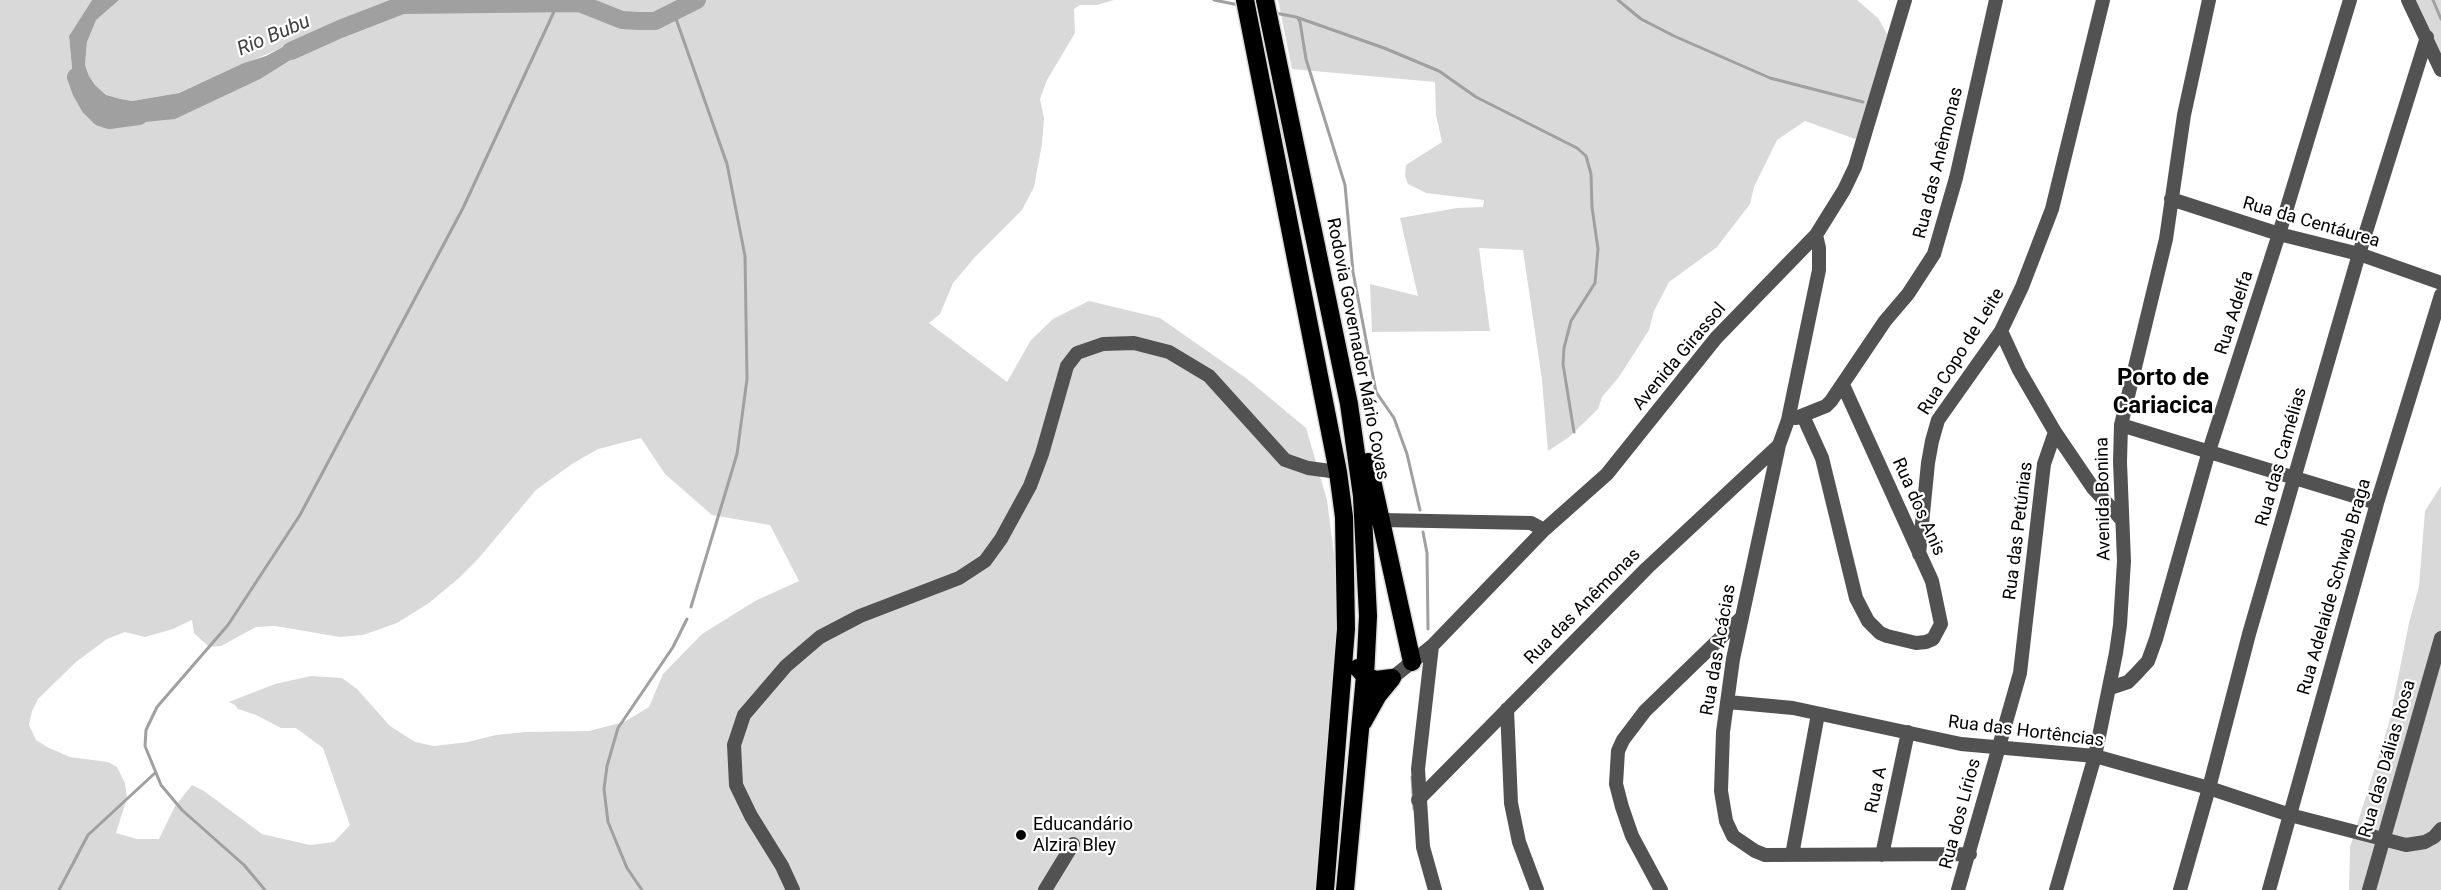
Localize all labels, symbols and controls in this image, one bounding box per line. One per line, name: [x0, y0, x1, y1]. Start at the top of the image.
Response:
water label: Rio Bubu: [234, 10, 314, 62]
street label: Rua das Anêmonas: [1910, 85, 1968, 241]
street label: Rua da Centáurea: [2240, 193, 2382, 253]
street label: Rodovia Governador Mário Covas: [1321, 216, 1393, 482]
street label: Rua Adelfa: [2211, 268, 2259, 358]
street label: Rua Copo de Leite: [1914, 285, 2010, 419]
street label: Avenida Girassol: [1629, 299, 1731, 415]
district label: Porto de Cariacica: [2113, 365, 2213, 421]
street label: Rua das Camélias: [2252, 385, 2312, 529]
street label: Avenida Bonina: [2092, 437, 2116, 561]
street label: Rua dos Anis: [1887, 455, 1949, 559]
street label: Rua das Petúnias: [2000, 461, 2038, 601]
street label: Rua Adelaide Schwab Braga: [2294, 476, 2376, 698]
street label: Rua das Anêmonas: [1520, 544, 1646, 670]
street label: Rua das Acácias: [1697, 583, 1741, 717]
street label: Rua das Dálias Rosa: [2355, 678, 2421, 840]
street label: Rua das Hortências: [1947, 712, 2105, 752]
street label: Rua dos Lírios: [1936, 756, 1986, 872]
street label: Rua A: [1862, 765, 1892, 815]
place label: Educandário Alzira Bley: [1033, 814, 1133, 856]
marker: Educandário Alzira Bley: [1014, 828, 1028, 842]

